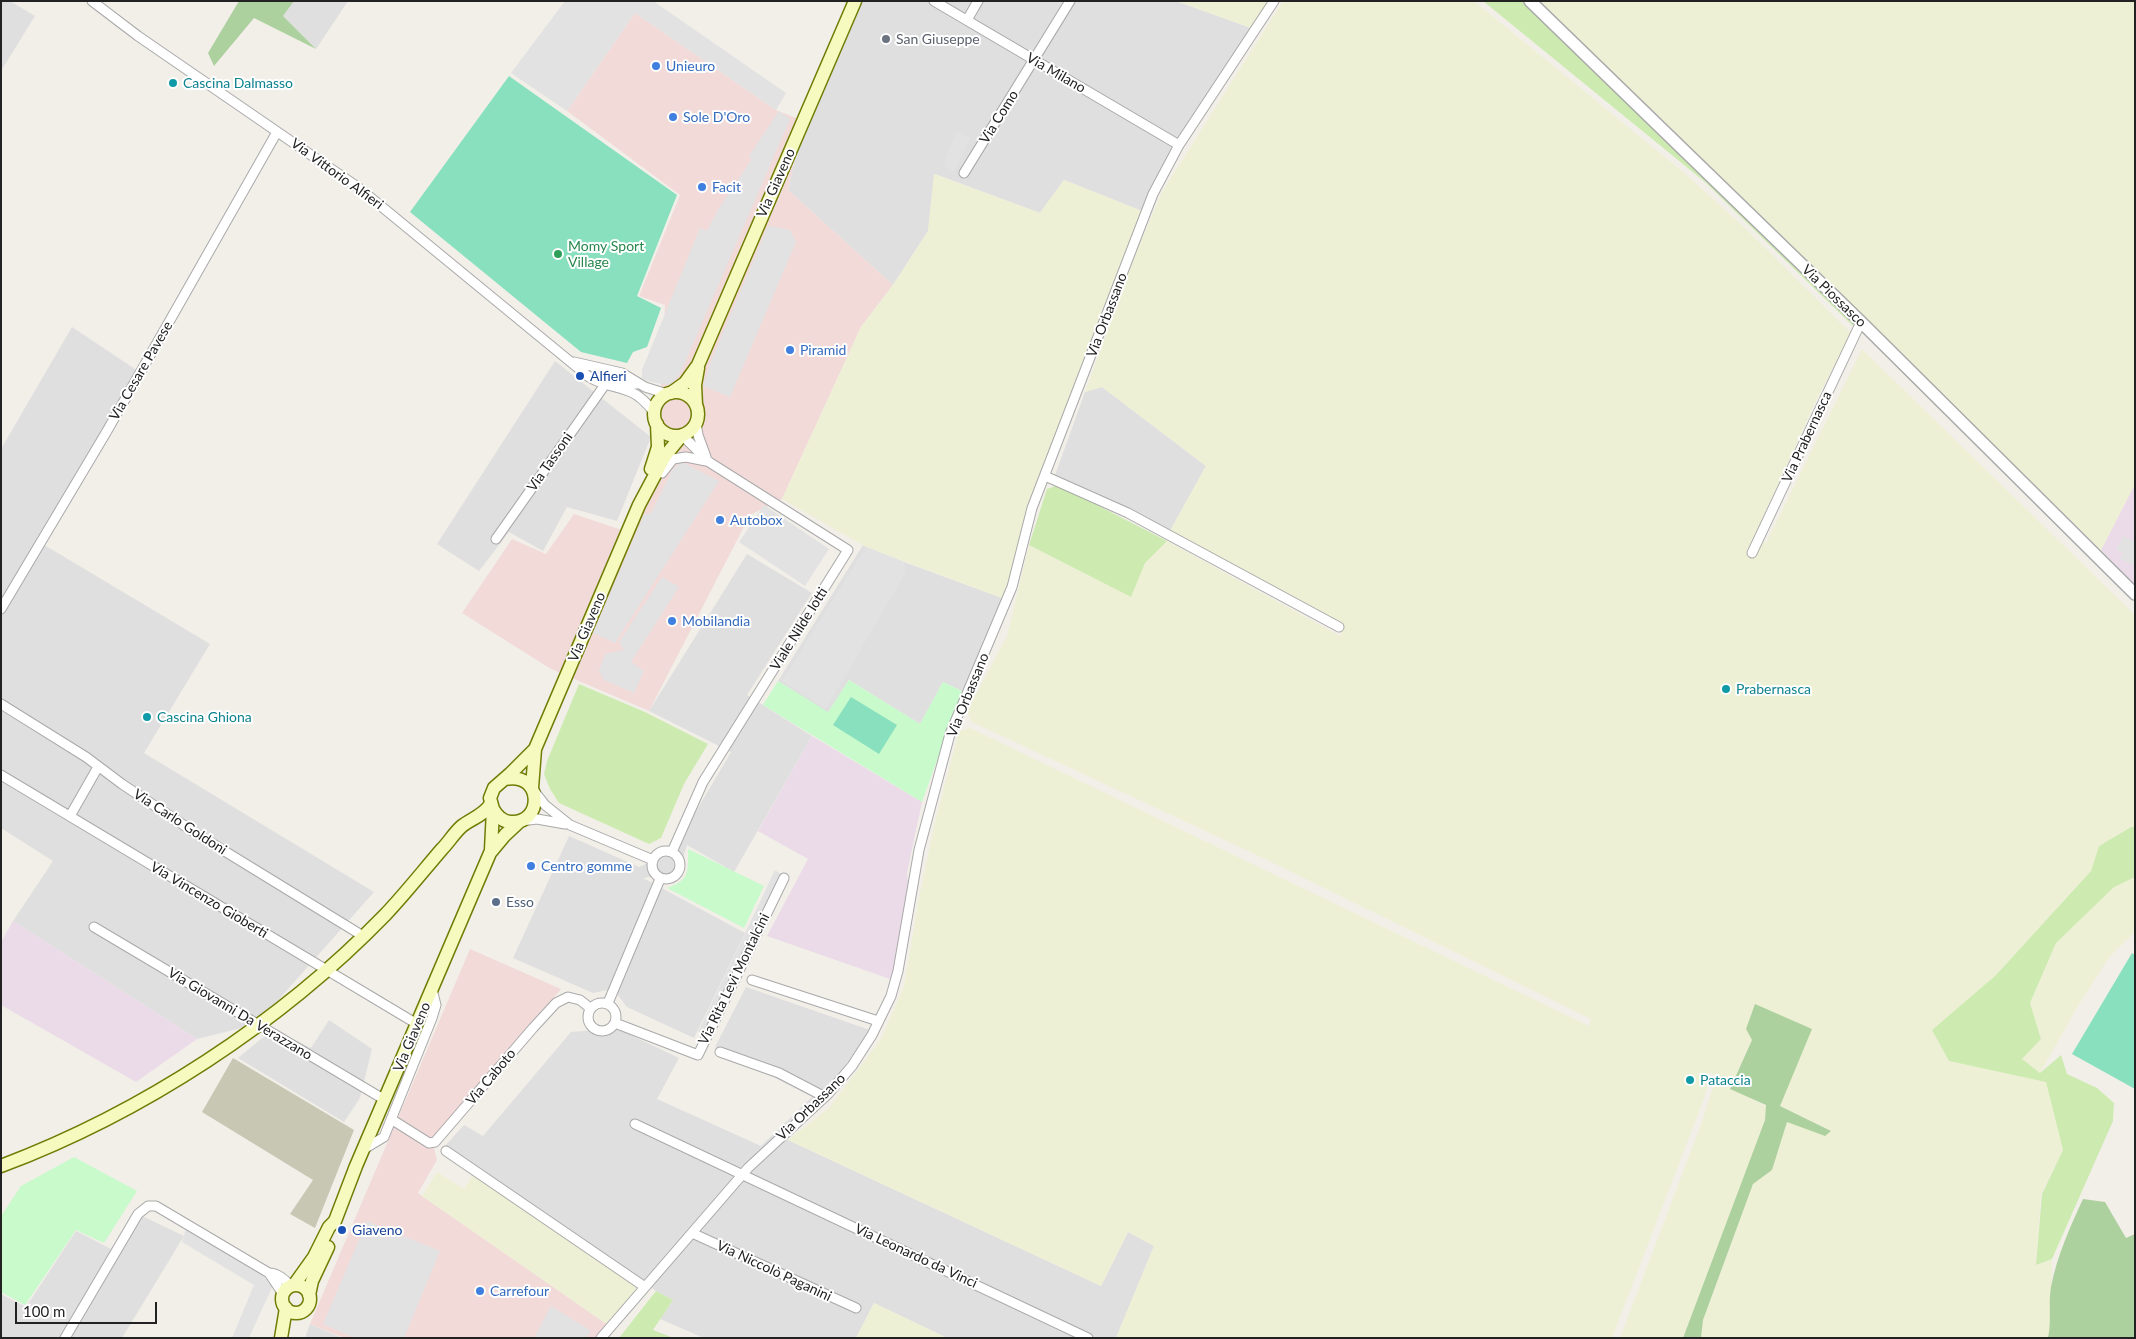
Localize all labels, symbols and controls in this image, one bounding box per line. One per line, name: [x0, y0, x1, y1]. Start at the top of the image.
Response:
place label: San Giuseppe: [896, 31, 980, 47]
marker: San Giuseppe: [880, 33, 892, 45]
street label: Via Milano: [1023, 49, 1089, 97]
place label: Unieuro: [666, 58, 715, 74]
marker: Unieuro: [650, 60, 662, 72]
place label: Cascina Dalmasso: [183, 75, 293, 91]
marker: Cascina Dalmasso: [167, 77, 179, 89]
street label: Via Como: [976, 87, 1022, 147]
place label: Sole D'Oro: [683, 109, 750, 125]
marker: Sole D'Oro: [667, 111, 679, 123]
street label: Via Vittorio Alfieri: [287, 135, 387, 213]
street label: Via Giaveno: [753, 146, 799, 220]
place label: Facit: [712, 179, 741, 195]
marker: Facit: [696, 181, 708, 193]
place label: Momy Sport Village: [568, 238, 644, 270]
marker: Momy Sport Village: [552, 248, 564, 260]
street label: Via Piossasco: [1798, 261, 1870, 331]
street label: Via Orbassano: [1083, 270, 1131, 360]
street label: Via Cesare Pavese: [106, 318, 176, 424]
place label: Piramid: [800, 342, 846, 358]
marker: Piramid: [784, 344, 796, 356]
place label: Alfieri: [590, 368, 627, 384]
marker: Alfieri: [574, 370, 586, 382]
street label: Via Prabernasca: [1779, 389, 1835, 485]
street label: Via Tassoni: [524, 429, 576, 495]
place label: Autobox: [730, 512, 782, 528]
marker: Autobox: [714, 514, 726, 526]
street label: Viale Nilde Iotti: [767, 584, 831, 674]
street label: Via Giaveno: [565, 590, 609, 664]
place label: Mobilandia: [682, 613, 750, 629]
marker: Mobilandia: [666, 615, 678, 627]
street label: Via Orbassano: [944, 651, 992, 739]
place label: Prabernasca: [1736, 681, 1811, 697]
marker: Prabernasca: [1720, 683, 1732, 695]
place label: Cascina Ghiona: [157, 709, 252, 725]
marker: Cascina Ghiona: [141, 711, 153, 723]
street label: Via Carlo Goldoni: [130, 786, 230, 858]
street label: Via Vincenzo Gioberti: [147, 858, 271, 942]
place label: Centro gomme: [541, 858, 632, 874]
marker: Centro gomme: [525, 860, 537, 872]
place label: Esso: [506, 894, 534, 910]
marker: Esso: [490, 896, 502, 908]
street label: Via Rita Levi Montalcini: [695, 911, 773, 1047]
street label: Via Giovanni Da Verazzano: [165, 964, 315, 1064]
street label: Via Giaveno: [390, 1000, 434, 1074]
street label: Via Caboto: [463, 1045, 519, 1109]
street label: Via Orbassano: [773, 1070, 849, 1144]
place label: Pataccia: [1700, 1072, 1751, 1088]
marker: Pataccia: [1684, 1074, 1696, 1086]
street label: Via Leonardo da Vinci: [852, 1220, 980, 1292]
place label: Giaveno: [352, 1222, 403, 1238]
marker: Giaveno: [336, 1224, 348, 1236]
street label: Via Niccolò Paganini: [714, 1237, 834, 1305]
place label: Carrefour: [490, 1283, 549, 1299]
marker: Carrefour: [474, 1285, 486, 1297]
scale bar: [18, 1292, 160, 1324]
text: 100 m: [23, 1302, 65, 1320]

